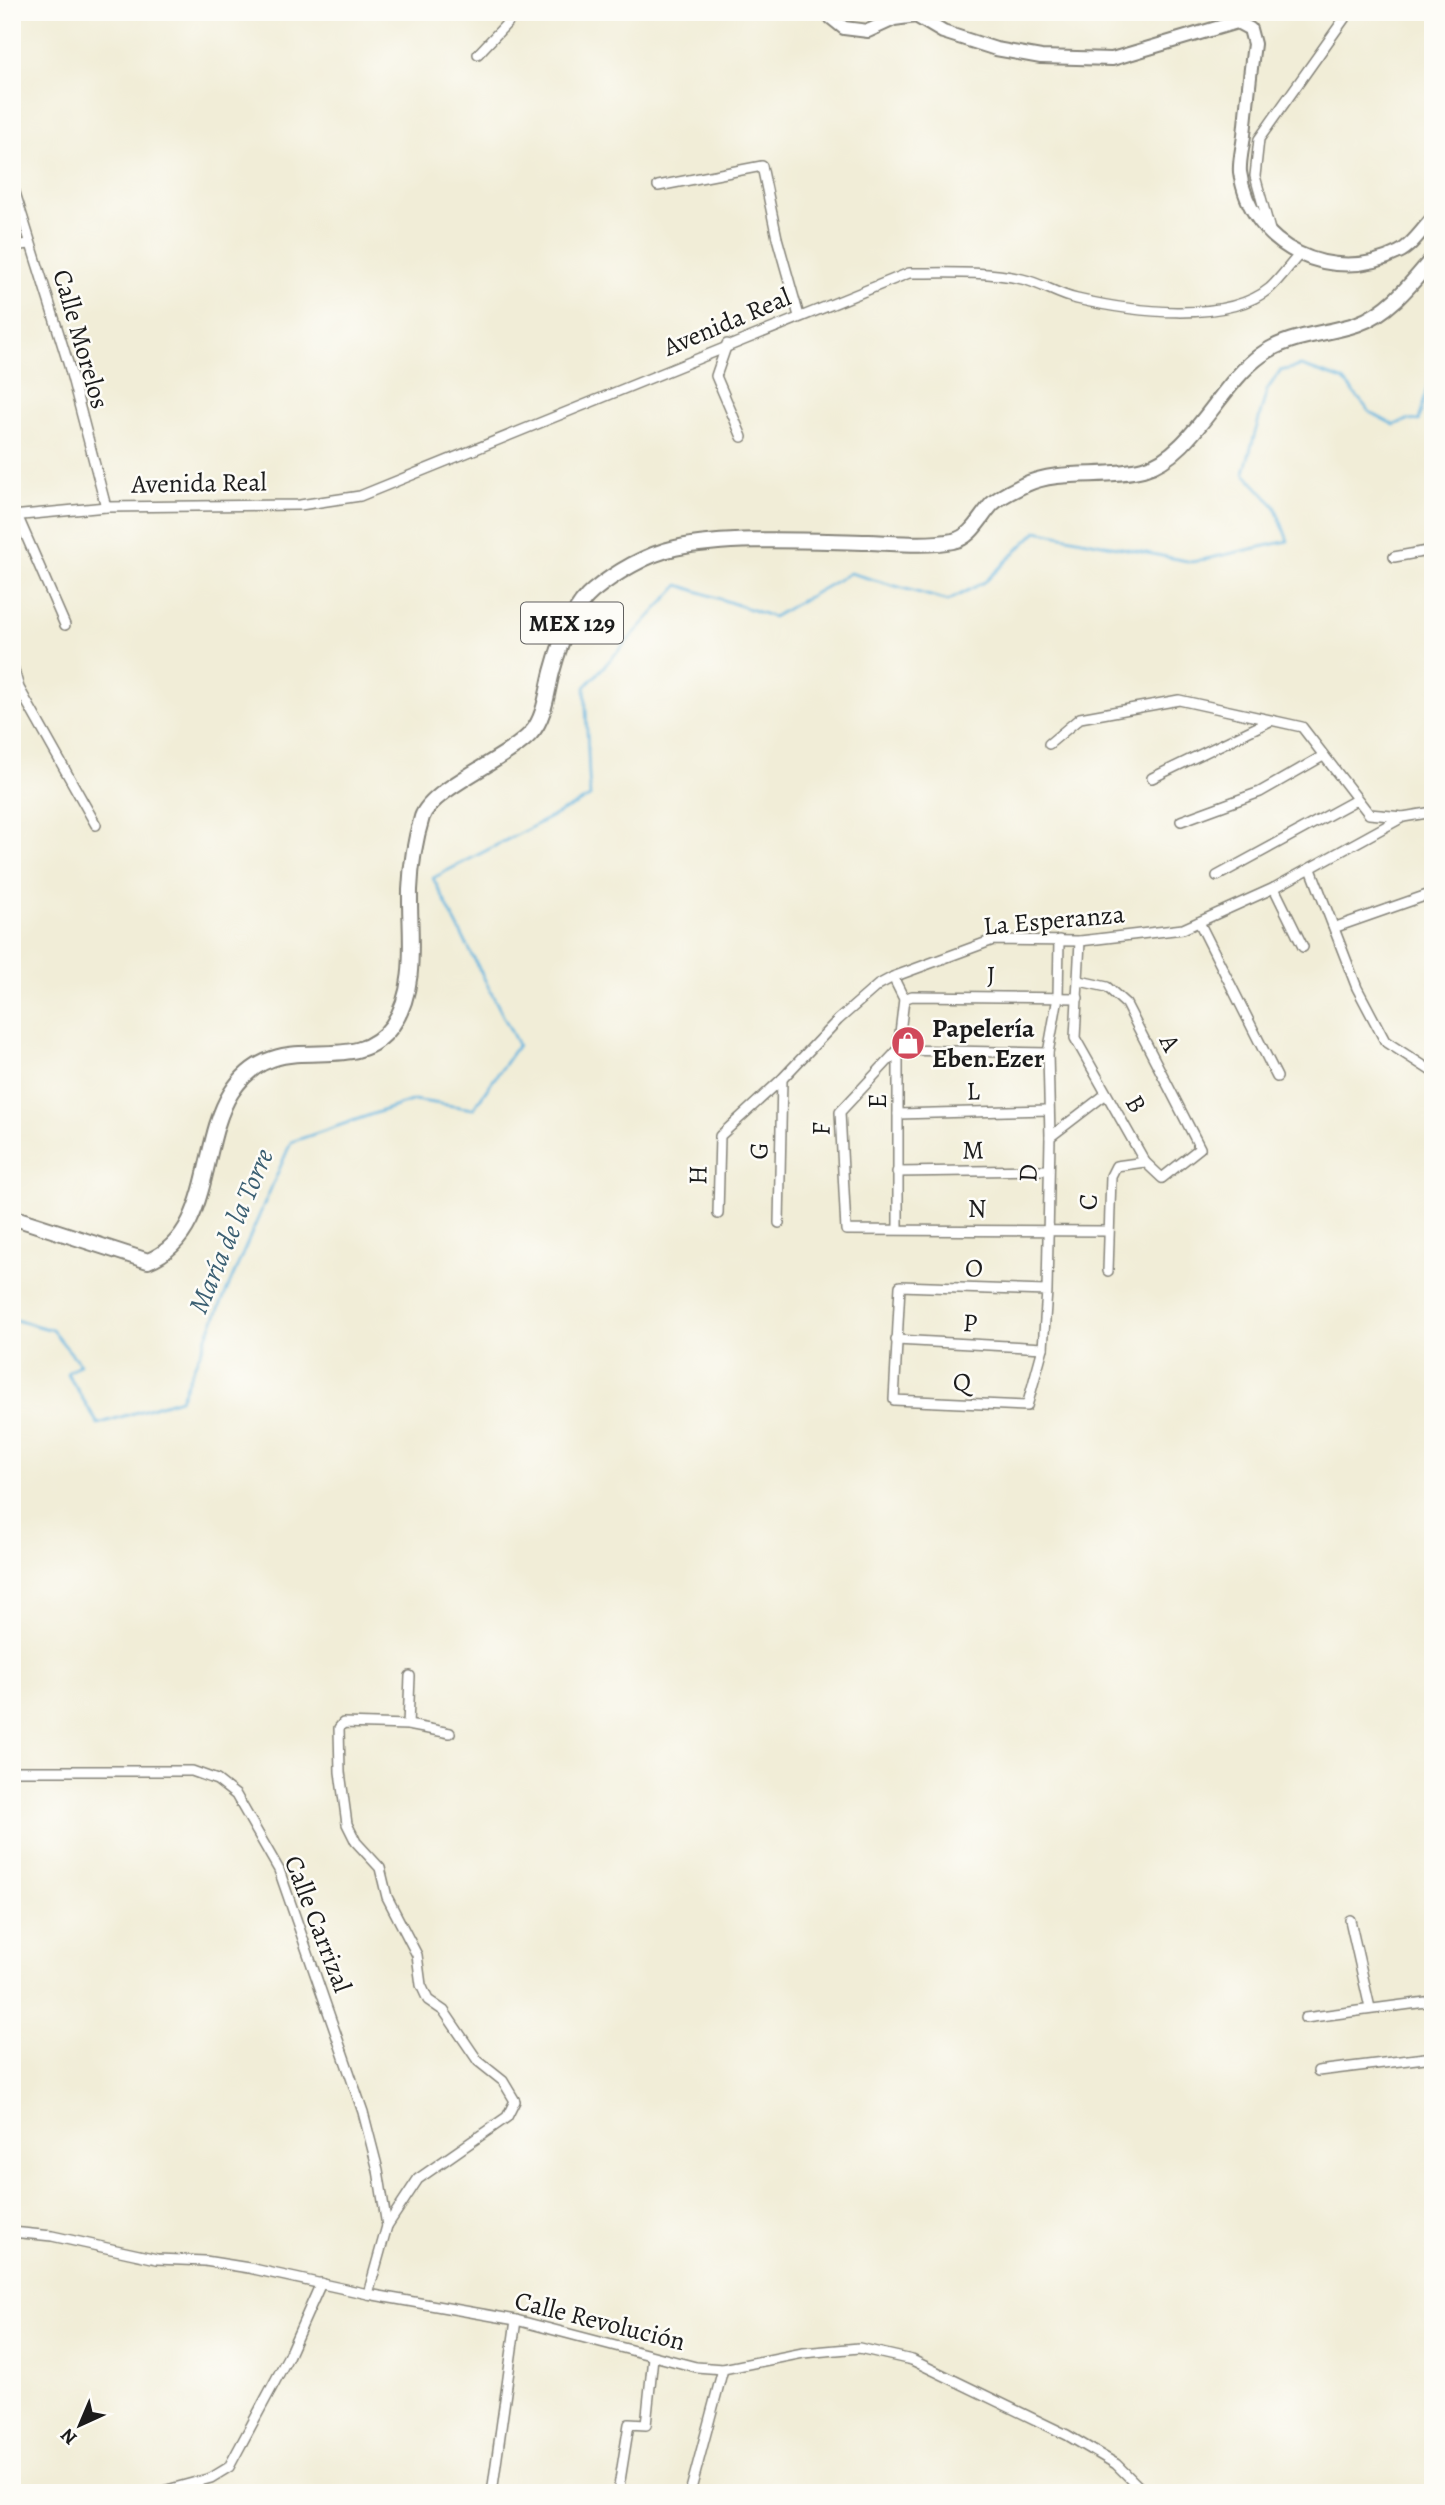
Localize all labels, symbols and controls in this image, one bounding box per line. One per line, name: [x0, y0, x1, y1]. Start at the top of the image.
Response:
street label: Calle Morelos: [44, 265, 118, 413]
street label: Avenida Real: [657, 279, 796, 365]
street label: Avenida Real: [130, 464, 267, 502]
road number: MEX 129: [521, 602, 623, 644]
street label: La Esperanza: [982, 896, 1126, 944]
street label: J: [987, 958, 995, 993]
place label: Papelería Eben.Ezer: [932, 1011, 1045, 1076]
shop icon: Papelería Eben.Ezer: [889, 1024, 927, 1062]
street label: A: [1151, 1027, 1189, 1058]
street label: L: [966, 1073, 981, 1109]
street label: B: [1117, 1089, 1155, 1119]
street label: E: [860, 1093, 895, 1109]
street label: F: [803, 1122, 839, 1136]
street label: M: [962, 1132, 984, 1168]
street label: G: [741, 1142, 777, 1160]
water label: María de la Torre: [179, 1143, 283, 1319]
street label: D: [1010, 1163, 1046, 1183]
street label: H: [680, 1165, 716, 1185]
street label: N: [968, 1191, 986, 1226]
street label: C: [1070, 1193, 1106, 1211]
street label: O: [964, 1250, 984, 1286]
street label: P: [962, 1305, 978, 1341]
street label: Q: [952, 1364, 975, 1400]
street label: Calle Carrizal: [276, 1851, 360, 1997]
street label: Calle Revolución: [511, 2283, 689, 2359]
north arrow: [46, 2390, 116, 2460]
text: N: [55, 2422, 83, 2451]

